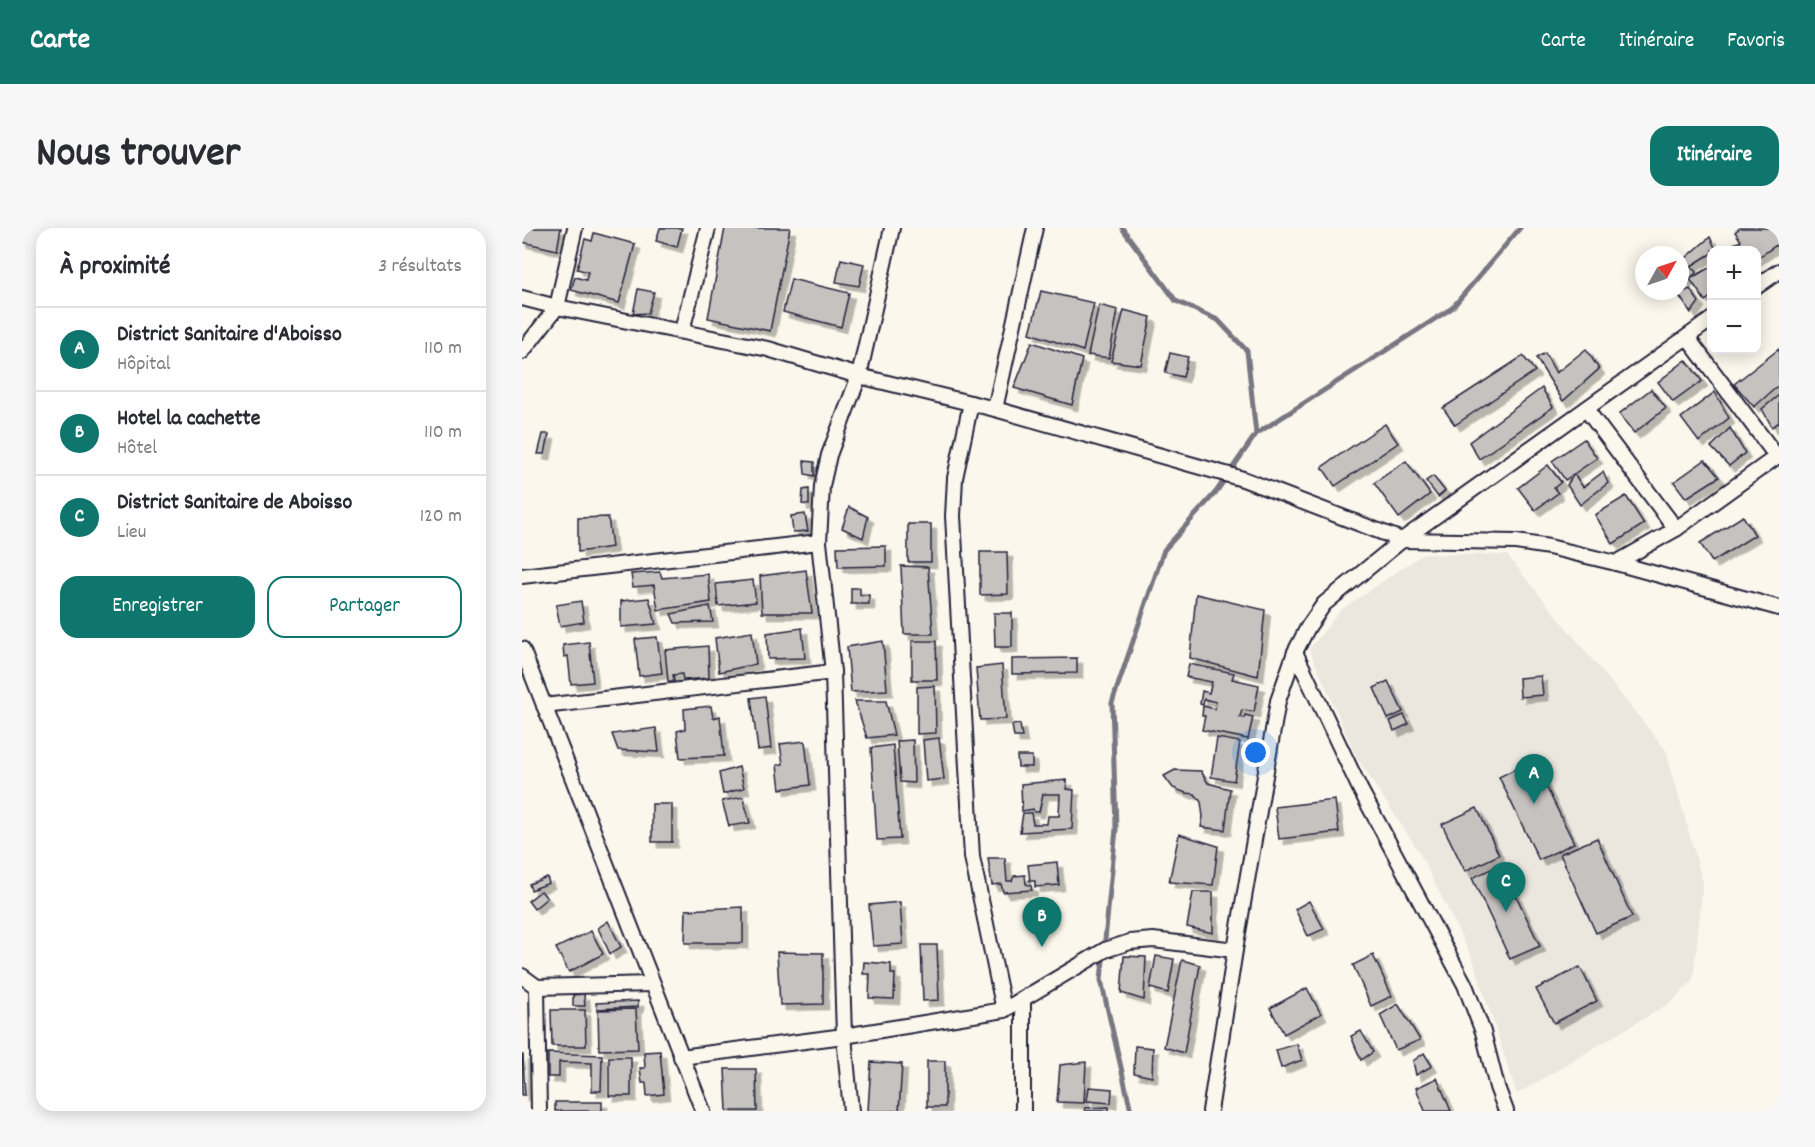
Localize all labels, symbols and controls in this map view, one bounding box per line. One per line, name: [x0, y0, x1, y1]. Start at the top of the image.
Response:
text: Carte: [30, 22, 90, 62]
text: Carte: [1541, 27, 1586, 57]
text: Itinéraire: [1619, 27, 1694, 57]
text: Favoris: [1727, 27, 1785, 57]
text: Nous trouver: [36, 126, 240, 186]
button: Itinéraire: [1650, 126, 1779, 186]
north arrow: [1635, 246, 1689, 300]
map controls: [1707, 246, 1761, 354]
button: +: [1707, 246, 1761, 300]
text: À proximité: [60, 249, 170, 286]
text: 3 résultats: [378, 253, 462, 281]
button: −: [1707, 300, 1761, 354]
text: District Sanitaire d'Aboisso: [117, 320, 342, 351]
text: A: [74, 335, 85, 363]
text: 110 m: [424, 335, 462, 363]
text: Hôpital: [117, 351, 171, 379]
text: Hotel la cachette: [117, 404, 260, 435]
text: B: [75, 419, 84, 447]
text: 110 m: [424, 419, 462, 447]
text: Hôtel: [117, 435, 157, 463]
text: District Sanitaire de Aboisso: [117, 488, 352, 519]
text: C: [75, 503, 84, 531]
text: 120 m: [420, 503, 462, 531]
text: Lieu: [117, 519, 146, 547]
button: Enregistrer: [60, 576, 255, 638]
button: Partager: [267, 576, 462, 638]
your location: [1241, 738, 1270, 767]
pin: A: [1514, 754, 1554, 804]
pin: C: [1486, 862, 1526, 912]
pin: B: [1022, 898, 1062, 947]

